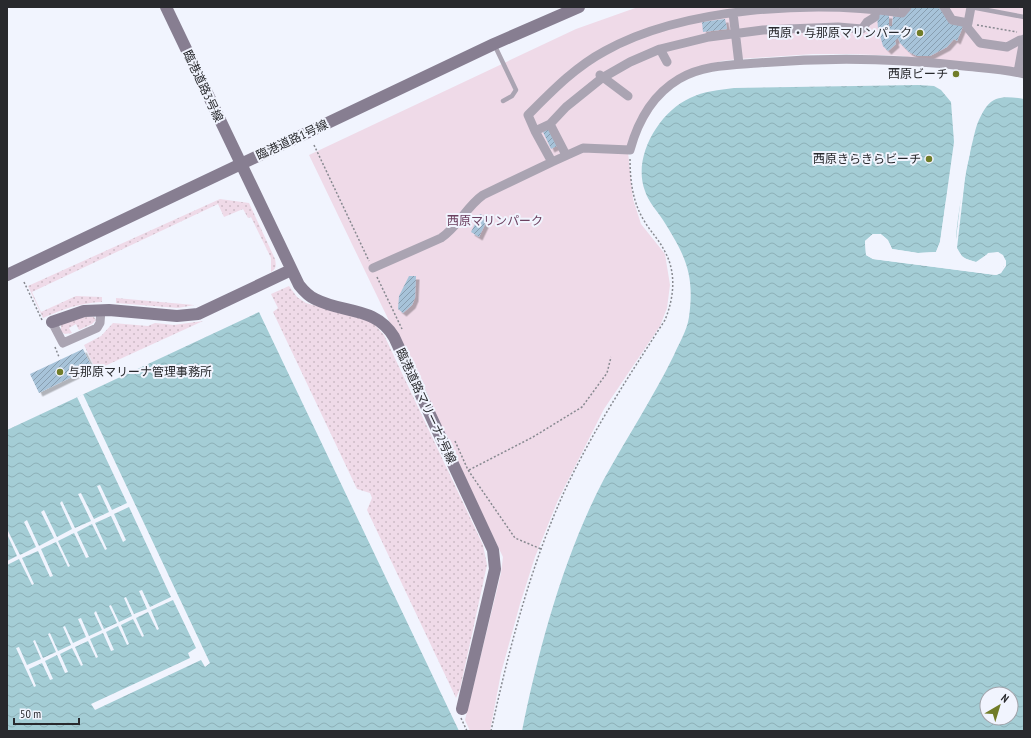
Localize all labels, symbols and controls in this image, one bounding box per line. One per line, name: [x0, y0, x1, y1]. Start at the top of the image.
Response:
place label: 西原・与那原マリンパーク: [768, 25, 912, 40]
marker: 西原・与那原マリンパーク: [915, 28, 925, 38]
street label: 臨港道路3号線: [180, 48, 227, 124]
place label: 西原ビーチ: [888, 66, 948, 81]
marker: 西原ビーチ: [951, 69, 961, 79]
street label: 臨港道路1号線: [254, 116, 330, 163]
place label: 西原きらきらビーチ: [813, 151, 921, 166]
marker: 西原きらきらビーチ: [924, 154, 934, 164]
park label: 西原マリンパーク: [447, 213, 543, 228]
street label: 臨港道路マリーナ2号線: [393, 346, 460, 466]
place label: 与那原マリーナ管理事務所: [68, 364, 212, 379]
marker: 与那原マリーナ管理事務所: [55, 367, 65, 377]
north arrow: [979, 686, 1019, 726]
text: N: [999, 691, 1012, 705]
scale bar: [14, 700, 79, 726]
text: 50 m: [20, 706, 41, 721]

